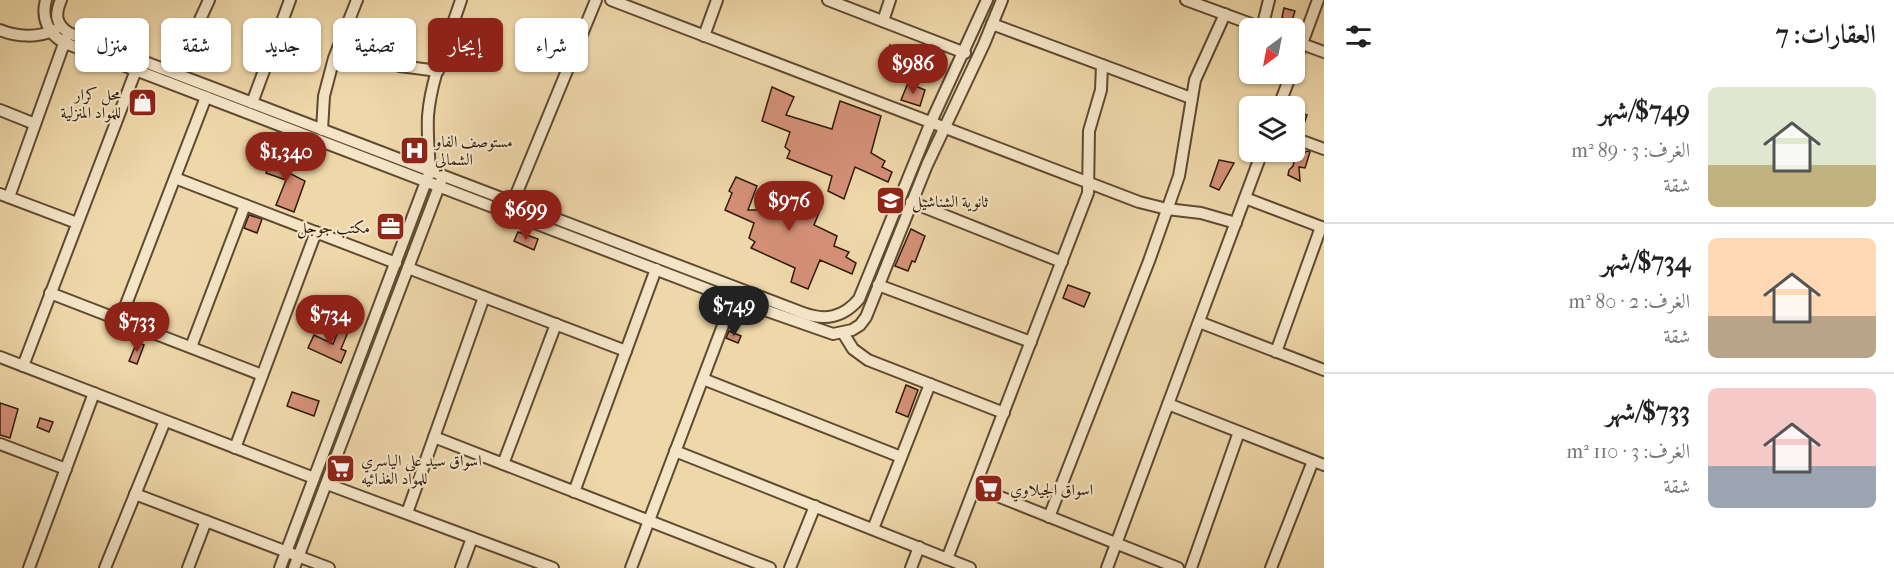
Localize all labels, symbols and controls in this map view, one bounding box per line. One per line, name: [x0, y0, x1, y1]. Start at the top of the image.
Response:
chip: منزل: [75, 18, 149, 72]
chip: شقة: [161, 18, 231, 72]
chip: جديد: [243, 18, 321, 72]
chip: تصفية: [333, 18, 416, 72]
chip: إيجار: [428, 18, 503, 72]
chip: شراء: [515, 18, 588, 72]
north arrow: [1239, 18, 1305, 84]
map controls: [1239, 18, 1305, 162]
text: العقارات: 7: [1776, 19, 1876, 50]
icon: filters: [1342, 20, 1375, 53]
pin: $986: [877, 44, 949, 95]
text: $986: [892, 52, 934, 75]
place label: محل كرار للمواد المنزلية: [60, 85, 121, 123]
shop icon: محل كرار للمواد المنزلية: [126, 87, 158, 119]
text: $749/شهر: [1599, 95, 1690, 126]
button: layers: [1239, 96, 1305, 162]
icon: home: [1756, 111, 1828, 183]
pin: $1,340: [237, 132, 335, 183]
place label: مستوصف الفاو الشمالي: [433, 132, 513, 172]
hospital icon: مستوصف الفاو الشمالي: [398, 134, 430, 166]
text: الغرف: 3 · 89 m²: [1571, 139, 1690, 162]
text: $1,340: [259, 140, 313, 163]
text: شقة: [1664, 174, 1690, 197]
pin: $976: [753, 181, 825, 232]
school or university icon: ثانوية الشناشيل: [875, 185, 907, 217]
text: $976: [768, 189, 810, 212]
pin: $699: [490, 190, 562, 241]
place label: ثانوية الشناشيل: [912, 192, 989, 213]
text: $699: [505, 198, 547, 221]
office icon: مكتب جوجل: [375, 211, 407, 243]
place label: مكتب جوجل: [297, 218, 370, 239]
text: $734/شهر: [1601, 246, 1690, 277]
icon: home: [1756, 262, 1828, 334]
pin: $749: [698, 286, 770, 337]
text: الغرف: 2 · 80 m²: [1569, 290, 1690, 313]
text: $749: [713, 294, 755, 317]
pin: $734: [294, 295, 366, 346]
pin: $733: [101, 302, 173, 353]
text: $734: [310, 303, 350, 326]
text: $733: [118, 310, 156, 333]
text: شقة: [1664, 325, 1690, 348]
text: $733/شهر: [1606, 396, 1690, 427]
icon: home: [1756, 412, 1828, 484]
text: الغرف: 3 · 110 m²: [1567, 440, 1690, 463]
place label: اسواق سيد علي الياسري للمواد الغذائيه: [361, 451, 482, 489]
supermarket icon: اسواق سيد علي الياسري للمواد الغذائيه: [324, 453, 356, 485]
supermarket icon: اسواق الجيلاوي: [973, 473, 1005, 505]
text: شقة: [1664, 475, 1690, 498]
place label: اسواق الجيلاوي: [1010, 480, 1093, 502]

